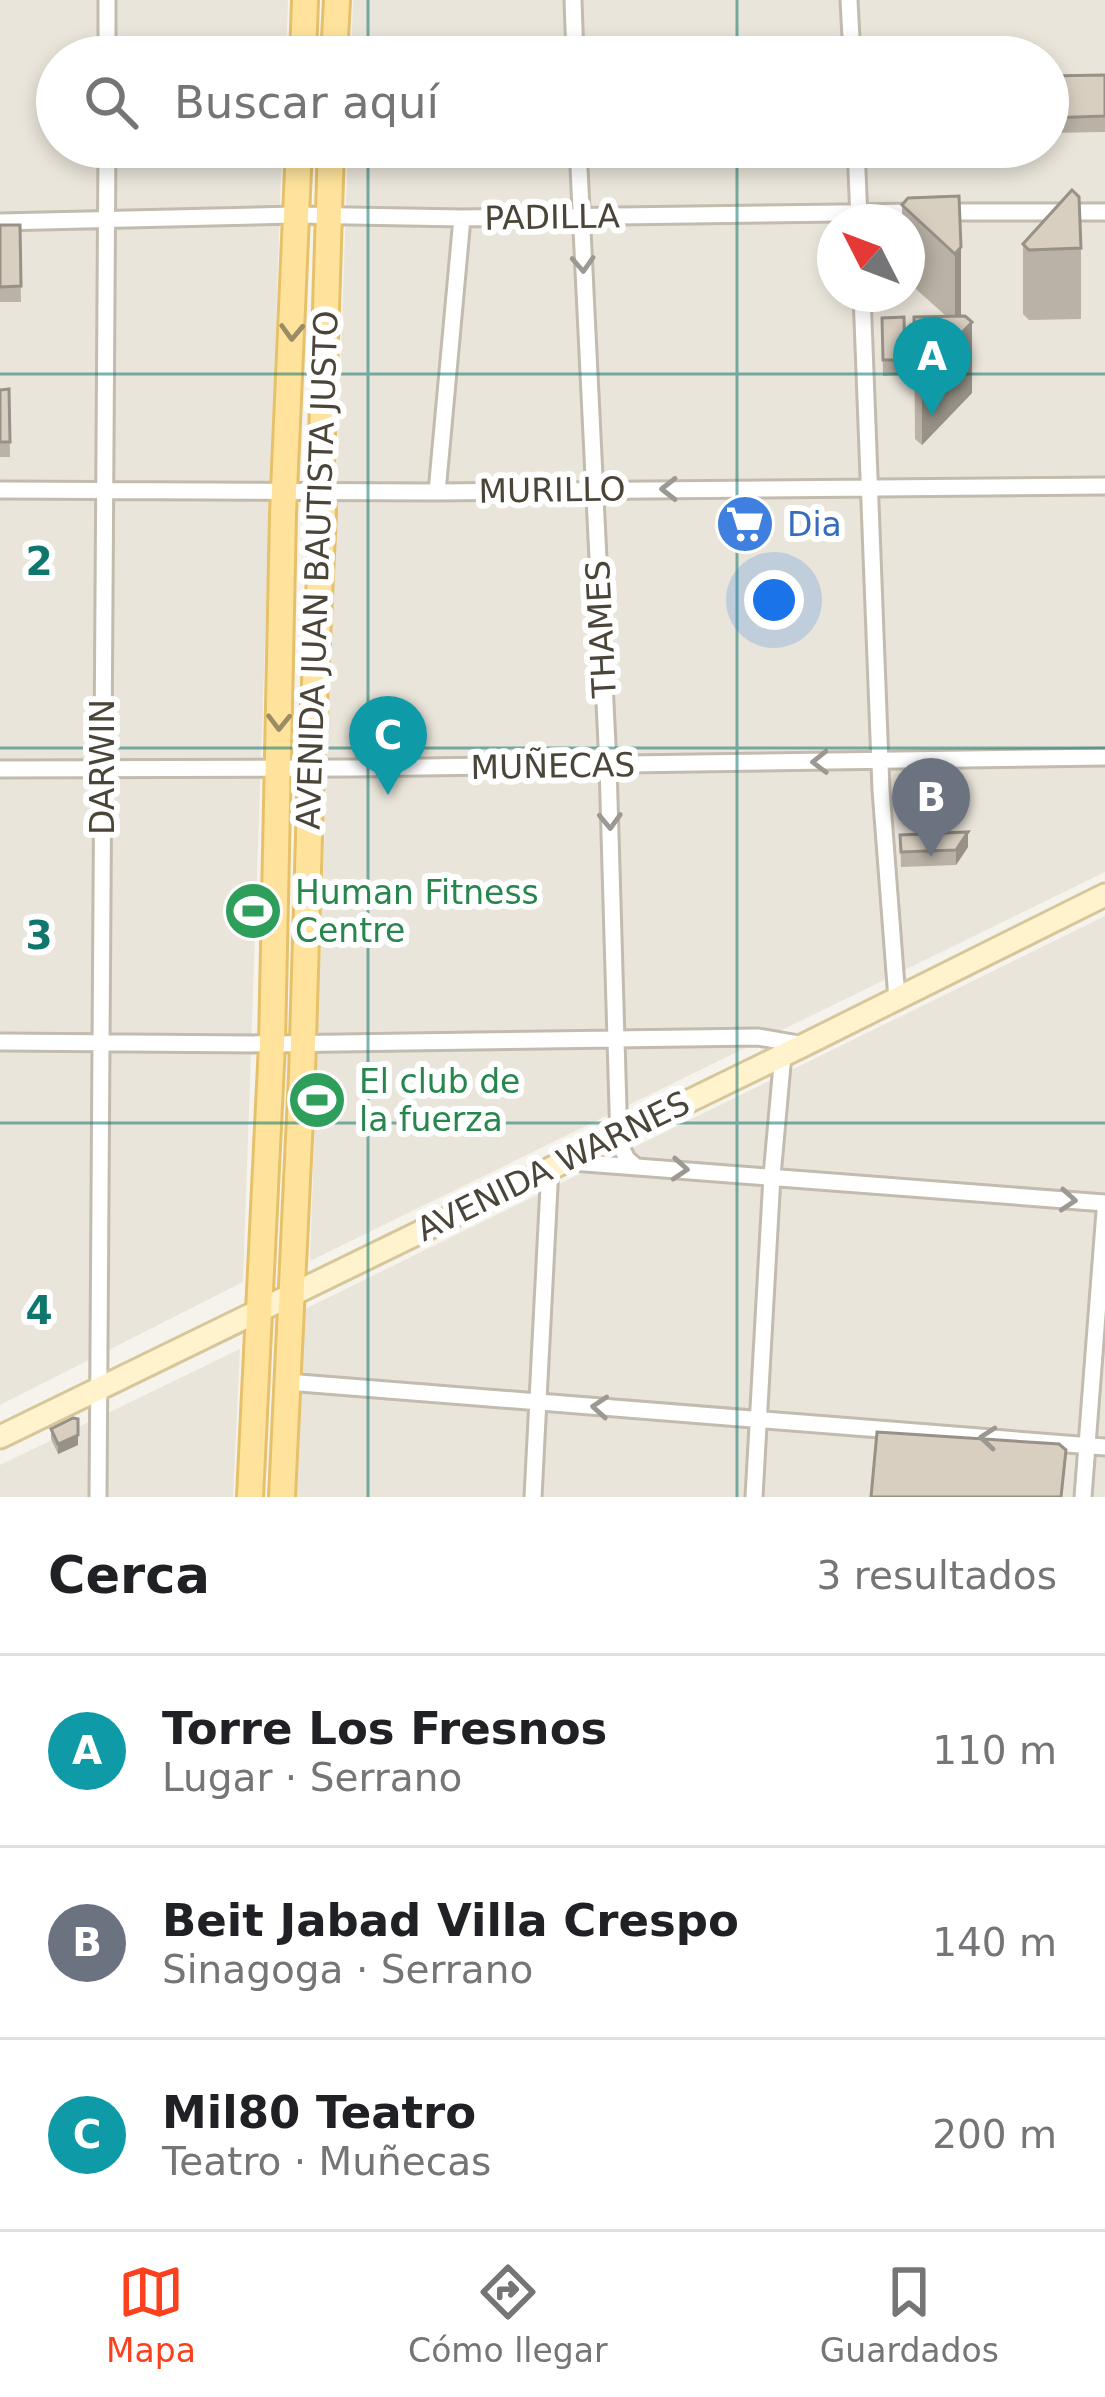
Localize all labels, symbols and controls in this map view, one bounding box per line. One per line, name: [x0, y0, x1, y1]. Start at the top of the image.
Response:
search box: [36, 36, 1069, 168]
icon: search: [78, 69, 144, 135]
text: Buscar aquí: [174, 76, 439, 129]
street label: PADILLA: [484, 196, 621, 238]
north arrow: [817, 204, 925, 312]
one-way arrow: [570, 255, 596, 274]
street label: AVENIDA JUAN BAUTISTA JUSTO: [288, 310, 346, 830]
pin: A: [893, 317, 971, 416]
one-way arrow: [279, 323, 305, 342]
street label: MURILLO: [478, 469, 626, 511]
one-way arrow: [659, 476, 677, 502]
supermarket icon: Dia: [714, 493, 776, 555]
place label: Dia: [787, 505, 842, 544]
text: 2: [25, 539, 53, 584]
street label: THAMES: [578, 559, 624, 700]
your location: [744, 570, 804, 630]
pin: C: [349, 696, 427, 795]
street label: DARWIN: [83, 699, 122, 835]
one-way arrow: [266, 713, 292, 732]
street label: MUÑECAS: [470, 745, 636, 787]
one-way arrow: [810, 748, 829, 774]
pin: B: [892, 758, 970, 857]
one-way arrow: [597, 812, 623, 831]
place label: Human Fitness Centre: [295, 873, 539, 950]
sports icon: Human Fitness Centre: [222, 880, 284, 942]
text: 3: [25, 913, 53, 958]
place label: El club de la fuerza: [359, 1062, 520, 1139]
sports icon: El club de la fuerza: [286, 1069, 348, 1131]
street label: AVENIDA WARNES: [410, 1083, 696, 1249]
one-way arrow: [671, 1155, 690, 1181]
one-way arrow: [1059, 1187, 1078, 1213]
text: 4: [25, 1288, 53, 1333]
one-way arrow: [590, 1394, 609, 1420]
one-way arrow: [978, 1426, 997, 1451]
text: Cerca: [48, 1546, 210, 1605]
text: 3 resultados: [817, 1553, 1057, 1598]
text: Torre Los Fresnos: [162, 1702, 607, 1755]
text: A: [72, 1728, 102, 1773]
text: 110 m: [932, 1728, 1057, 1773]
text: Lugar · Serrano: [162, 1755, 462, 1800]
text: Beit Jabad Villa Crespo: [162, 1894, 739, 1947]
text: B: [72, 1920, 102, 1965]
text: 140 m: [932, 1920, 1057, 1965]
text: Sinagoga · Serrano: [162, 1947, 533, 1992]
text: Mil80 Teatro: [162, 2086, 476, 2139]
text: C: [73, 2112, 101, 2157]
text: 200 m: [932, 2112, 1057, 2157]
text: Teatro · Muñecas: [162, 2139, 491, 2184]
tab: Mapa: [106, 2259, 196, 2370]
tab: Cómo llegar: [408, 2259, 608, 2370]
tab: Guardados: [820, 2259, 999, 2370]

